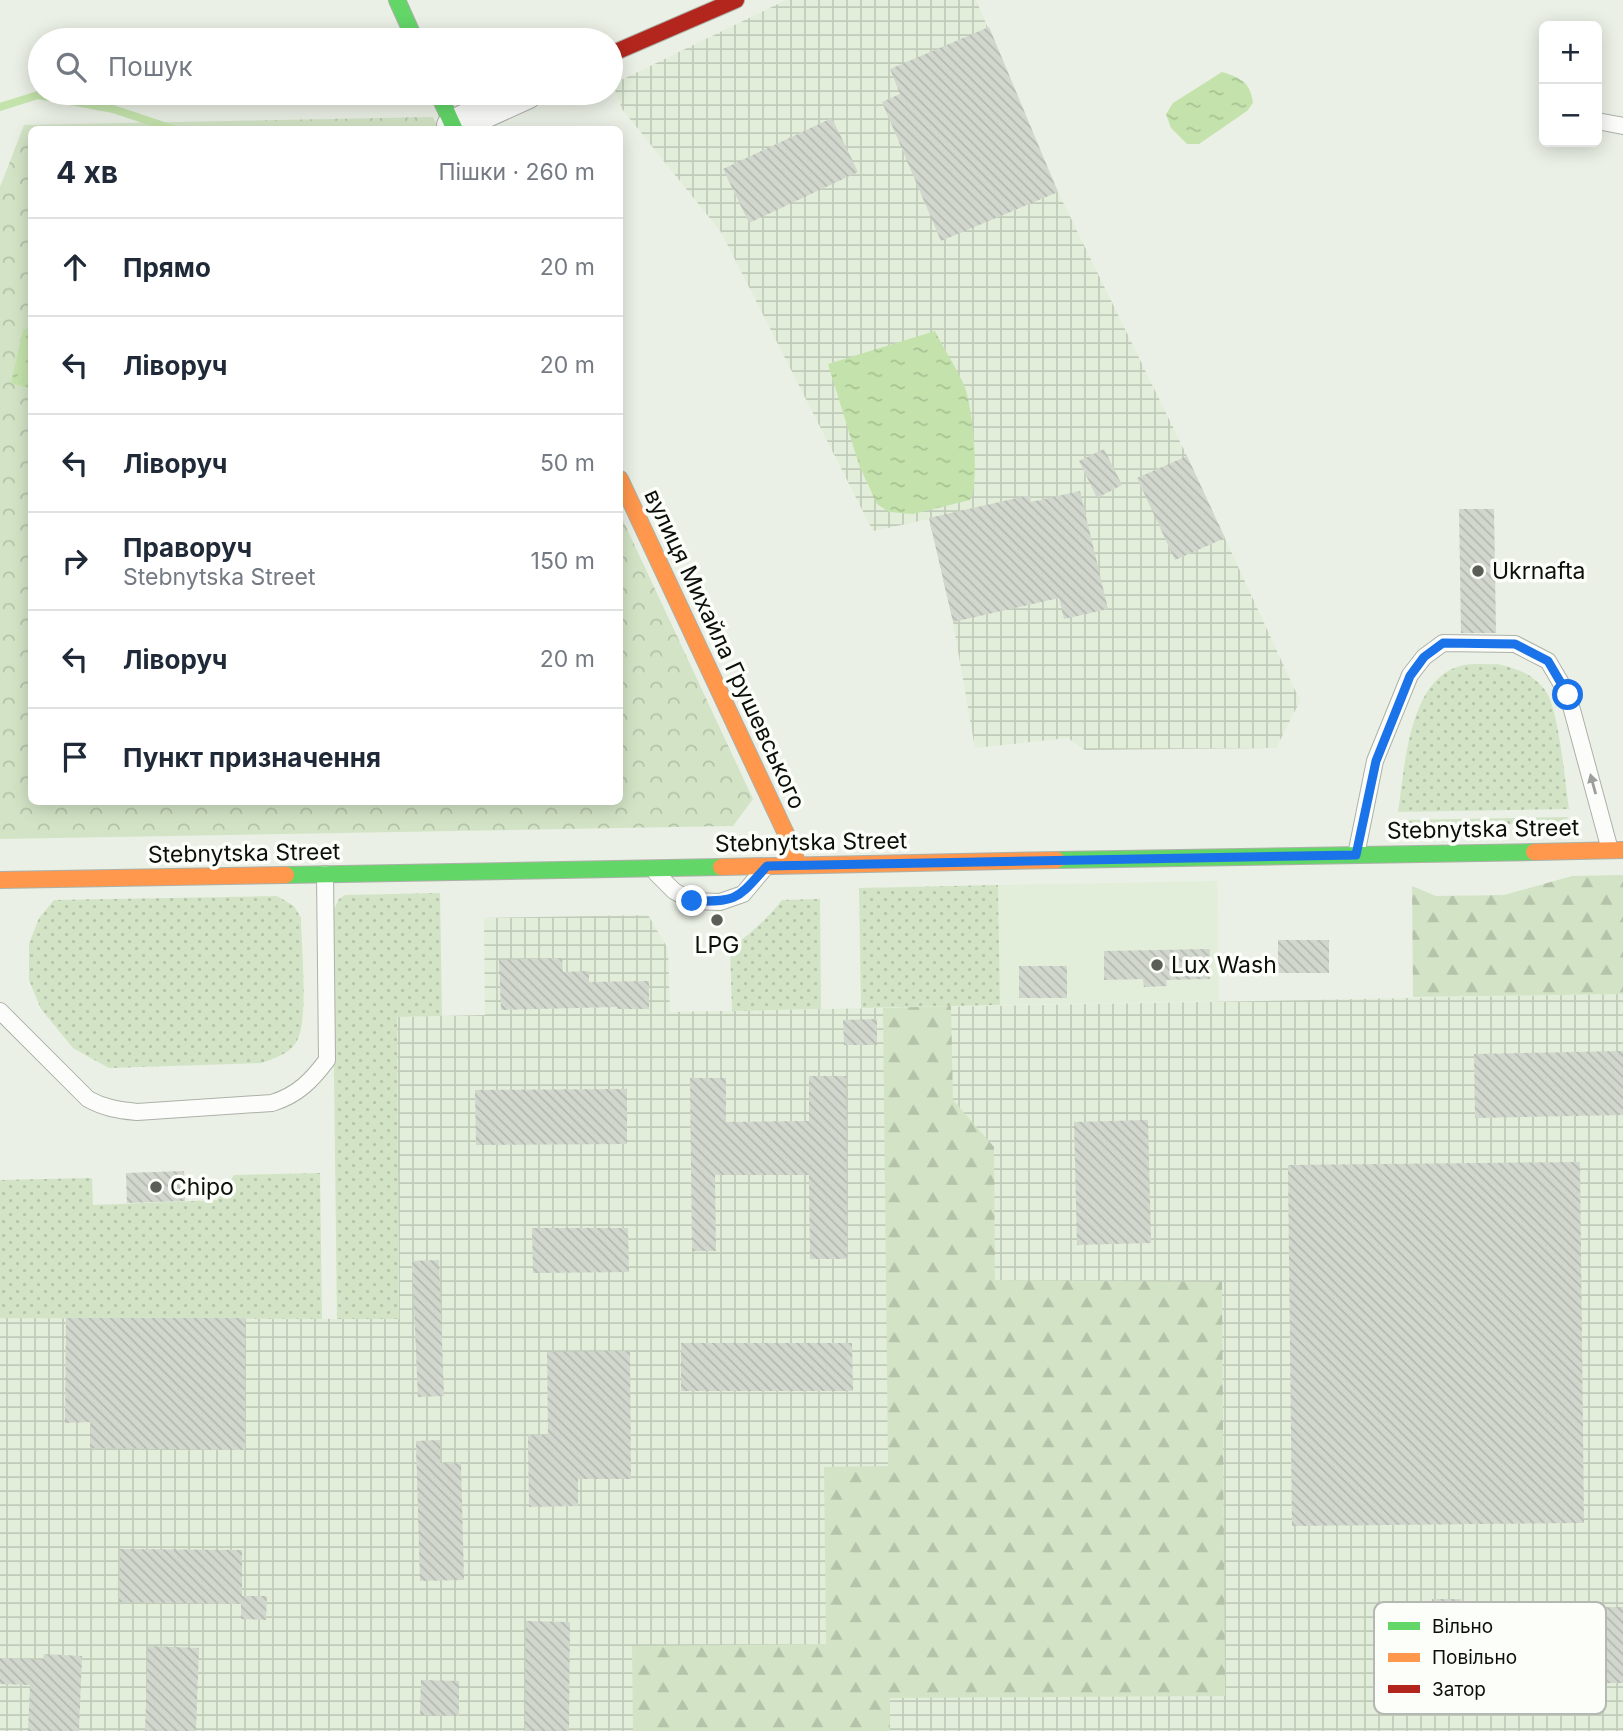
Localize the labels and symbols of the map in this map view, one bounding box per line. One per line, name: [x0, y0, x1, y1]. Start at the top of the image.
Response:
street label: вулиця Михайла Грушевського: [638, 485, 812, 813]
place label: Ukrnafta: [1492, 557, 1586, 585]
marker: Ukrnafta: [1470, 563, 1486, 579]
route start: [1552, 679, 1583, 710]
one-way arrow: [1587, 773, 1597, 794]
street label: Stebnytska Street: [1387, 813, 1580, 845]
street label: Stebnytska Street: [715, 826, 908, 858]
street label: Stebnytska Street: [148, 837, 341, 869]
route end: [676, 885, 707, 916]
marker: LPG: [709, 912, 725, 928]
place label: LPG: [695, 931, 739, 959]
place label: Lux Wash: [1171, 951, 1277, 979]
marker: Lux Wash: [1149, 957, 1165, 973]
place label: Chipo: [170, 1173, 234, 1201]
marker: Chipo: [148, 1179, 164, 1195]
legend: [1374, 1602, 1606, 1714]
text: Вільно: [1432, 1615, 1493, 1638]
text: Повільно: [1432, 1646, 1517, 1669]
text: Затор: [1432, 1678, 1486, 1701]

